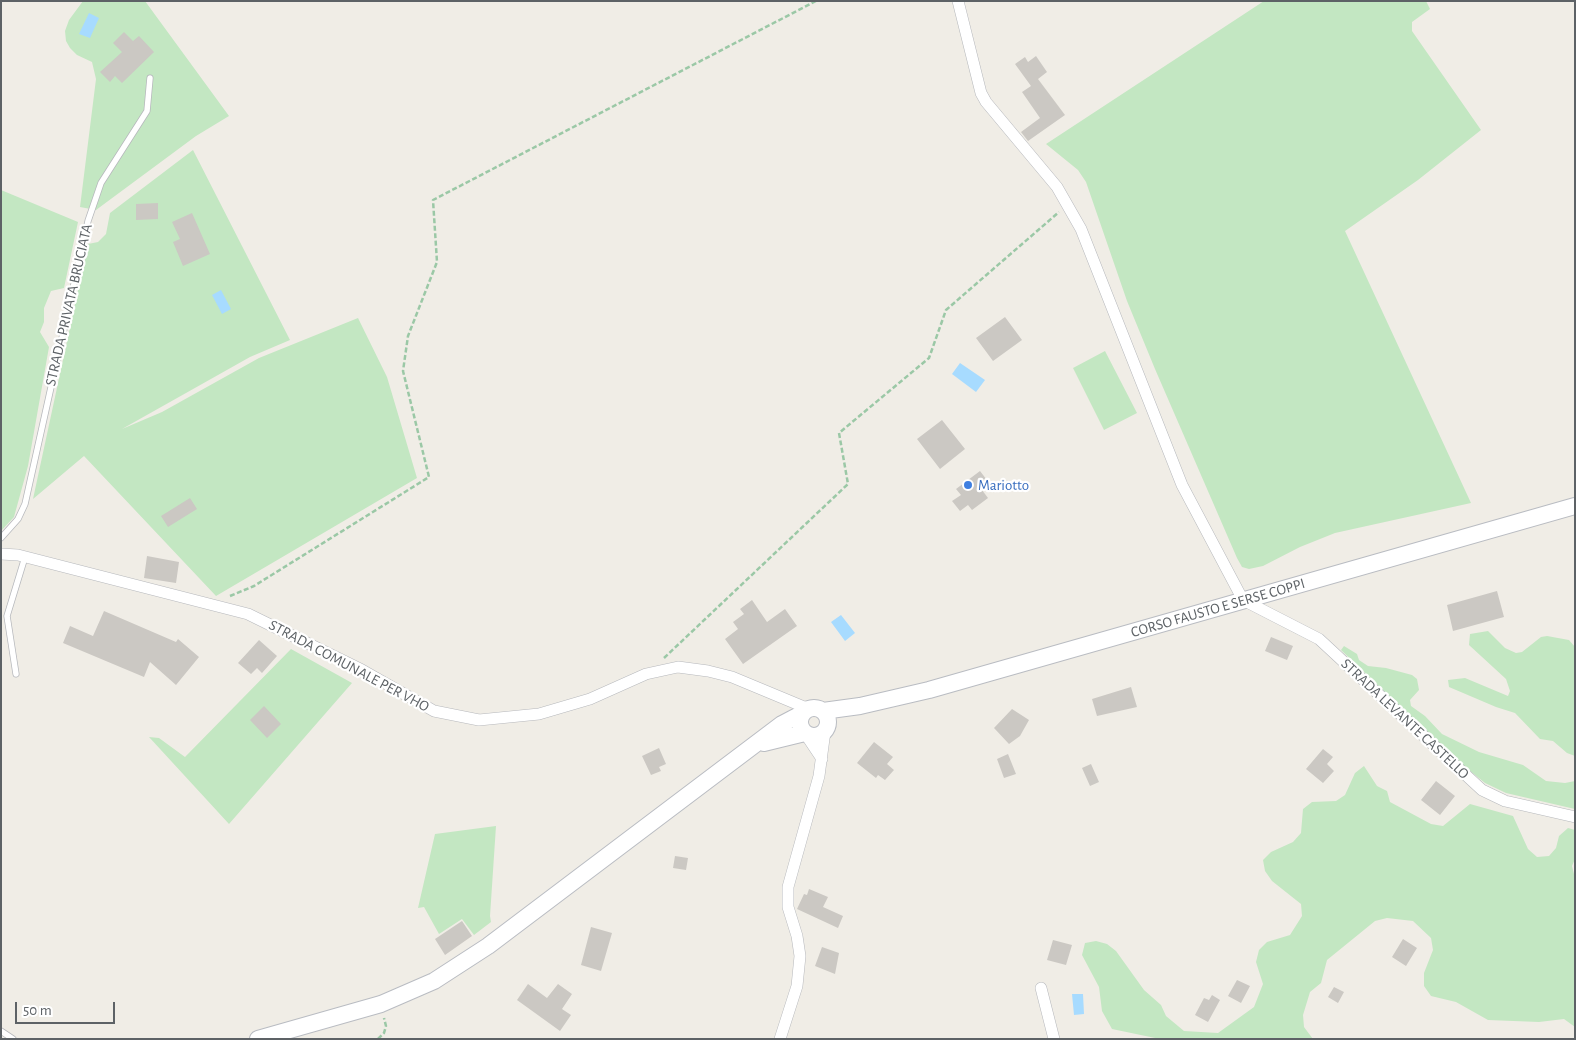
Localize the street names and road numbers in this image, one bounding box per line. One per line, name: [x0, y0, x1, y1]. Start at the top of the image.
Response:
street label: STRADA PRIVATA BRUCIATA: [42, 222, 96, 388]
street label: CORSO FAUSTO E SERSE COPPI: [1129, 574, 1307, 642]
street label: STRADA COMUNALE PER VHO: [266, 616, 432, 716]
street label: STRADA LEVANTE CASTELLO: [1337, 655, 1473, 783]

